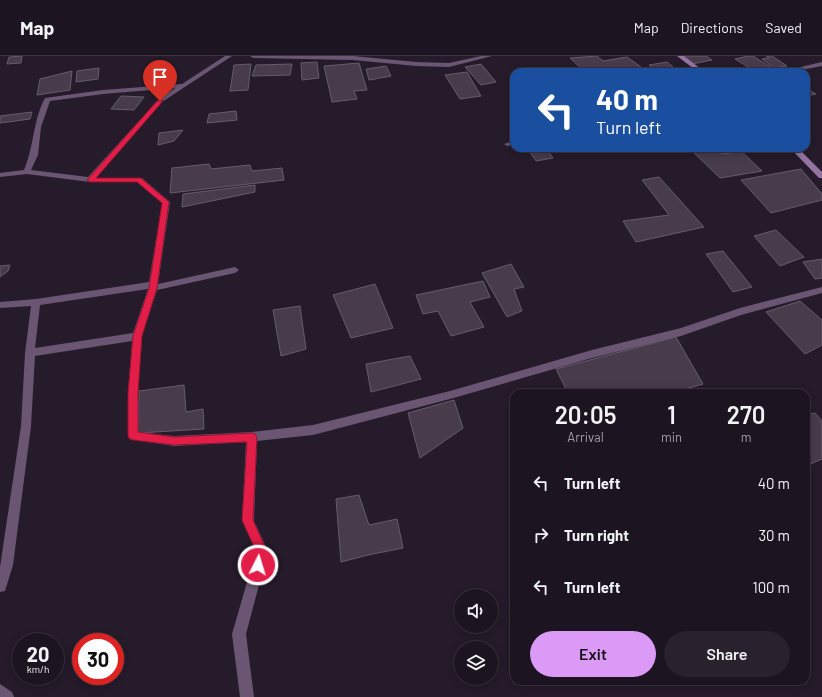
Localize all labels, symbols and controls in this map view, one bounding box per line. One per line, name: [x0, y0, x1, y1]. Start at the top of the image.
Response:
text: Map: [20, 16, 54, 39]
text: Map: [634, 19, 659, 36]
text: Directions: [681, 19, 743, 36]
text: Saved: [765, 19, 802, 36]
pin: [143, 60, 177, 101]
icon: arrive: [149, 66, 171, 88]
text: 40 m: [596, 82, 658, 116]
icon: left: [530, 84, 582, 136]
text: Turn left: [596, 116, 662, 138]
text: 20:05: [555, 400, 616, 429]
text: 1: [667, 400, 676, 429]
text: 270: [727, 400, 765, 429]
text: Arrival: [567, 429, 604, 445]
text: min: [661, 429, 682, 445]
text: m: [741, 429, 751, 445]
icon: left: [530, 472, 552, 494]
text: Turn left: [564, 474, 620, 492]
text: 40 m: [758, 474, 790, 492]
icon: right: [530, 524, 552, 546]
text: Turn right: [564, 526, 629, 544]
text: 30 m: [758, 526, 790, 544]
position arrow: [237, 544, 279, 586]
icon: left: [530, 576, 552, 598]
text: Turn left: [564, 578, 620, 596]
text: 100 m: [752, 578, 790, 596]
map controls: [454, 589, 498, 685]
button: sound: [454, 589, 498, 633]
button: Exit: [530, 631, 656, 677]
button: Share: [664, 631, 790, 677]
speed limit sign: 30: [72, 633, 124, 685]
button: layers: [454, 641, 498, 685]
text: 20: [27, 642, 49, 666]
text: km/h: [27, 663, 49, 675]

